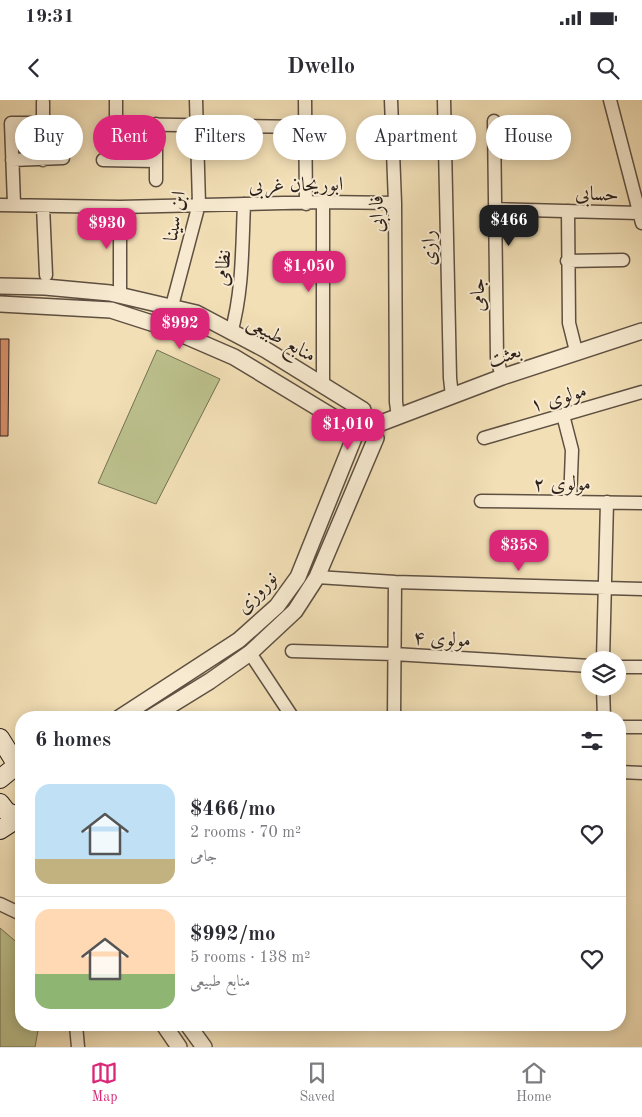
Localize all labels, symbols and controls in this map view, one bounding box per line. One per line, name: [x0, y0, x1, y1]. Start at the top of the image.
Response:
text: 19:31: [25, 8, 74, 27]
icon: back: [20, 54, 48, 82]
icon: search: [594, 54, 622, 82]
text: Dwello: [287, 56, 355, 78]
chip: Buy: [15, 115, 83, 160]
chip: Rent: [93, 115, 166, 160]
chip: Filters: [176, 115, 263, 160]
chip: New: [273, 115, 346, 160]
chip: Apartment: [356, 115, 476, 160]
chip: House: [486, 115, 571, 160]
street label: ابوریحان غربی: [249, 175, 344, 200]
street label: حسابی: [575, 184, 619, 209]
street label: ابن سینا: [162, 190, 190, 243]
street label: فارابی: [368, 195, 391, 233]
pin: $466: [479, 204, 539, 247]
pin: $930: [77, 208, 137, 250]
text: $466: [490, 213, 528, 229]
text: $930: [88, 216, 126, 232]
street label: رازی: [420, 230, 440, 266]
street label: نظامی: [213, 249, 235, 287]
pin: $1,050: [268, 250, 350, 293]
text: $1,050: [284, 259, 334, 275]
street label: جامی: [469, 278, 489, 312]
pin: $992: [150, 308, 210, 350]
street label: منابع طبیعی: [240, 313, 319, 372]
text: $992: [161, 316, 199, 332]
street label: بعثت: [485, 342, 524, 372]
street label: مولوی ۱: [528, 381, 589, 417]
pin: $1,010: [307, 408, 389, 451]
text: $1,010: [323, 417, 373, 433]
street label: مولوی ۲: [533, 475, 591, 496]
pin: $358: [489, 530, 549, 572]
text: $358: [500, 538, 538, 554]
street label: نوروزی: [233, 568, 283, 619]
street label: مولوی ۴: [413, 629, 471, 652]
map controls: [581, 651, 626, 696]
button: layers: [581, 651, 626, 696]
icon: filters: [578, 727, 606, 755]
text: 6 homes: [35, 730, 111, 751]
text: $466/mo: [190, 799, 276, 820]
icon: home: [75, 804, 135, 864]
icon: heart: [578, 820, 606, 848]
text: 2 rooms · 70 m²: [190, 825, 301, 841]
text: جامی: [190, 849, 217, 865]
text: $992/mo: [190, 924, 276, 945]
icon: home: [75, 929, 135, 989]
icon: heart: [578, 945, 606, 973]
text: 5 rooms · 138 m²: [190, 950, 310, 966]
text: منابع طبیعی: [190, 974, 250, 990]
tab: Map: [90, 1059, 118, 1106]
tab: Saved: [299, 1059, 335, 1106]
tab: Home: [516, 1059, 552, 1106]

